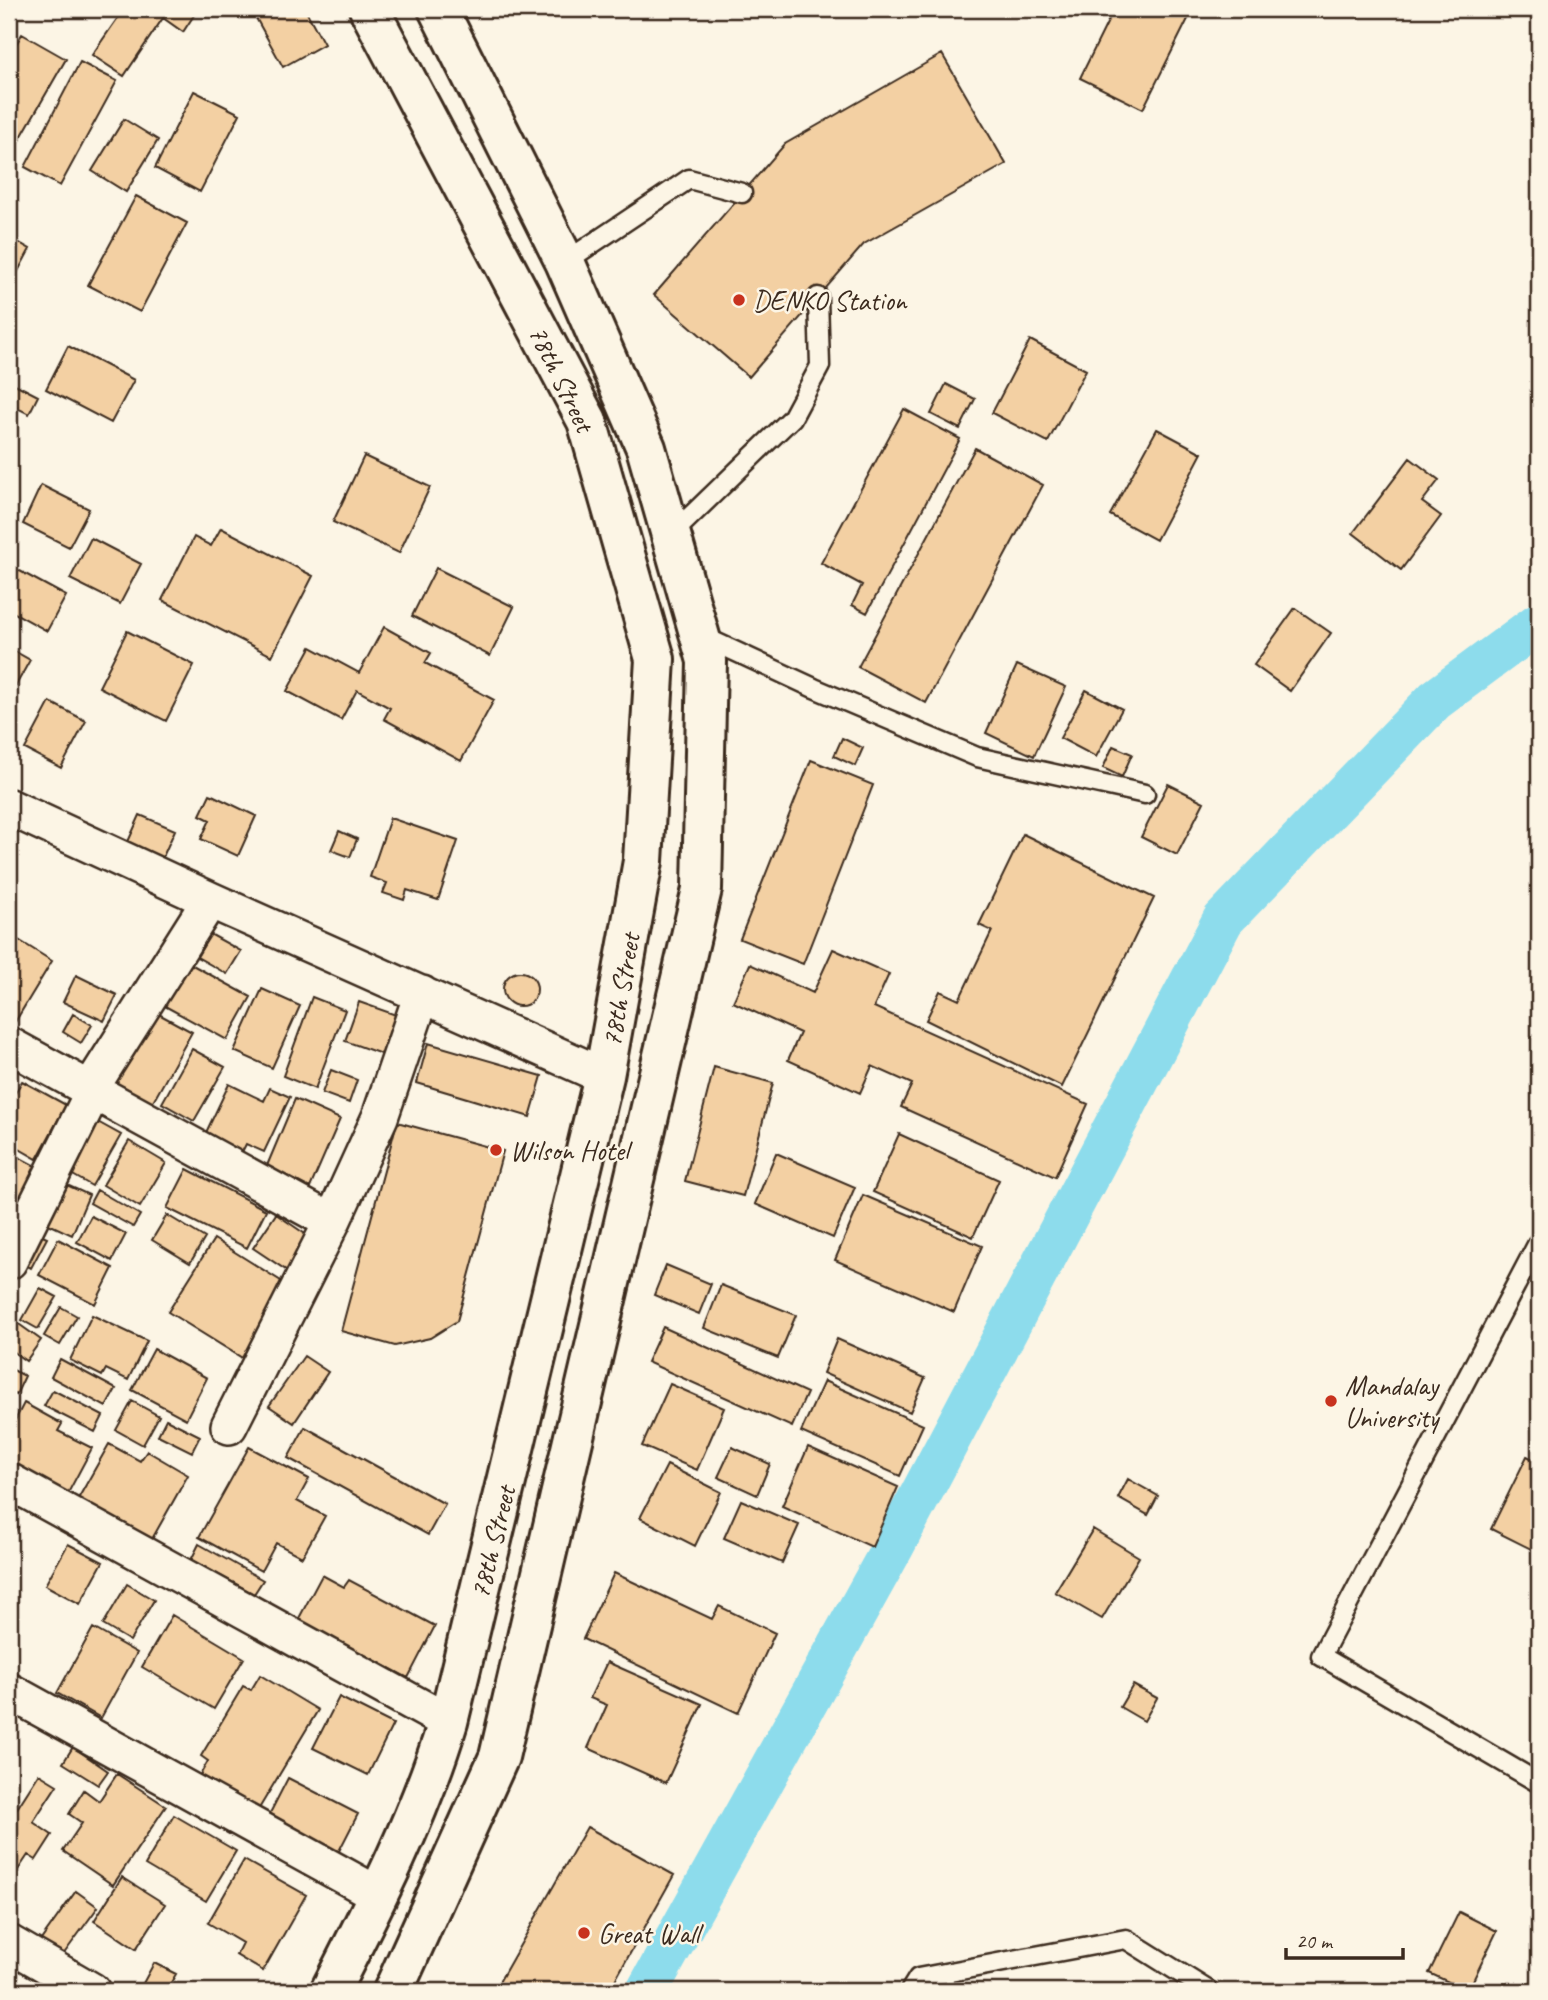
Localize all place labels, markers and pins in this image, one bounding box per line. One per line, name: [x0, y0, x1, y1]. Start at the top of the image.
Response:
place label: DENKO Station: [753, 283, 908, 318]
marker: DENKO Station: [731, 292, 747, 308]
place label: Wilson Hotel: [510, 1133, 634, 1168]
marker: Wilson Hotel: [488, 1142, 504, 1158]
place label: Mandalay University: [1345, 1368, 1441, 1435]
marker: Mandalay University: [1323, 1393, 1339, 1409]
place label: Great Wall: [598, 1916, 704, 1951]
marker: Great Wall: [576, 1925, 592, 1941]

